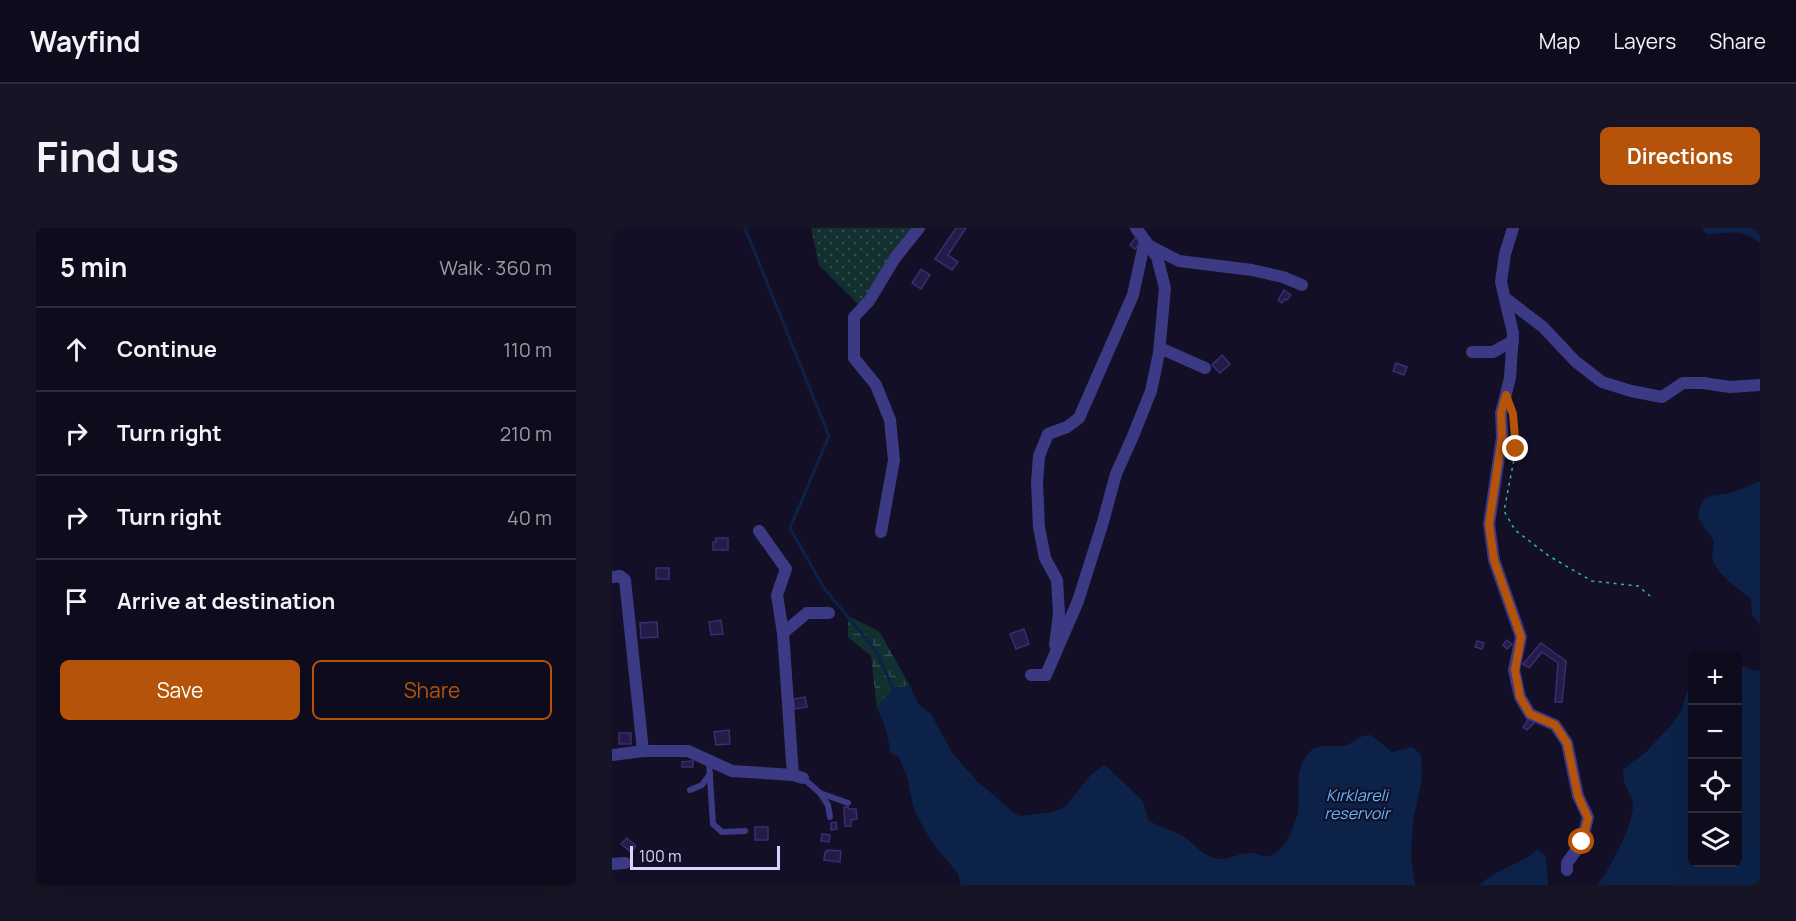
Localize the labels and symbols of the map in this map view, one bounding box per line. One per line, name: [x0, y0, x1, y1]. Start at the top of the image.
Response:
route end: [1502, 435, 1528, 461]
water label: Kırklareli reservoir: [1324, 784, 1392, 824]
route start: [1568, 828, 1594, 854]
scale bar: [630, 843, 780, 870]

